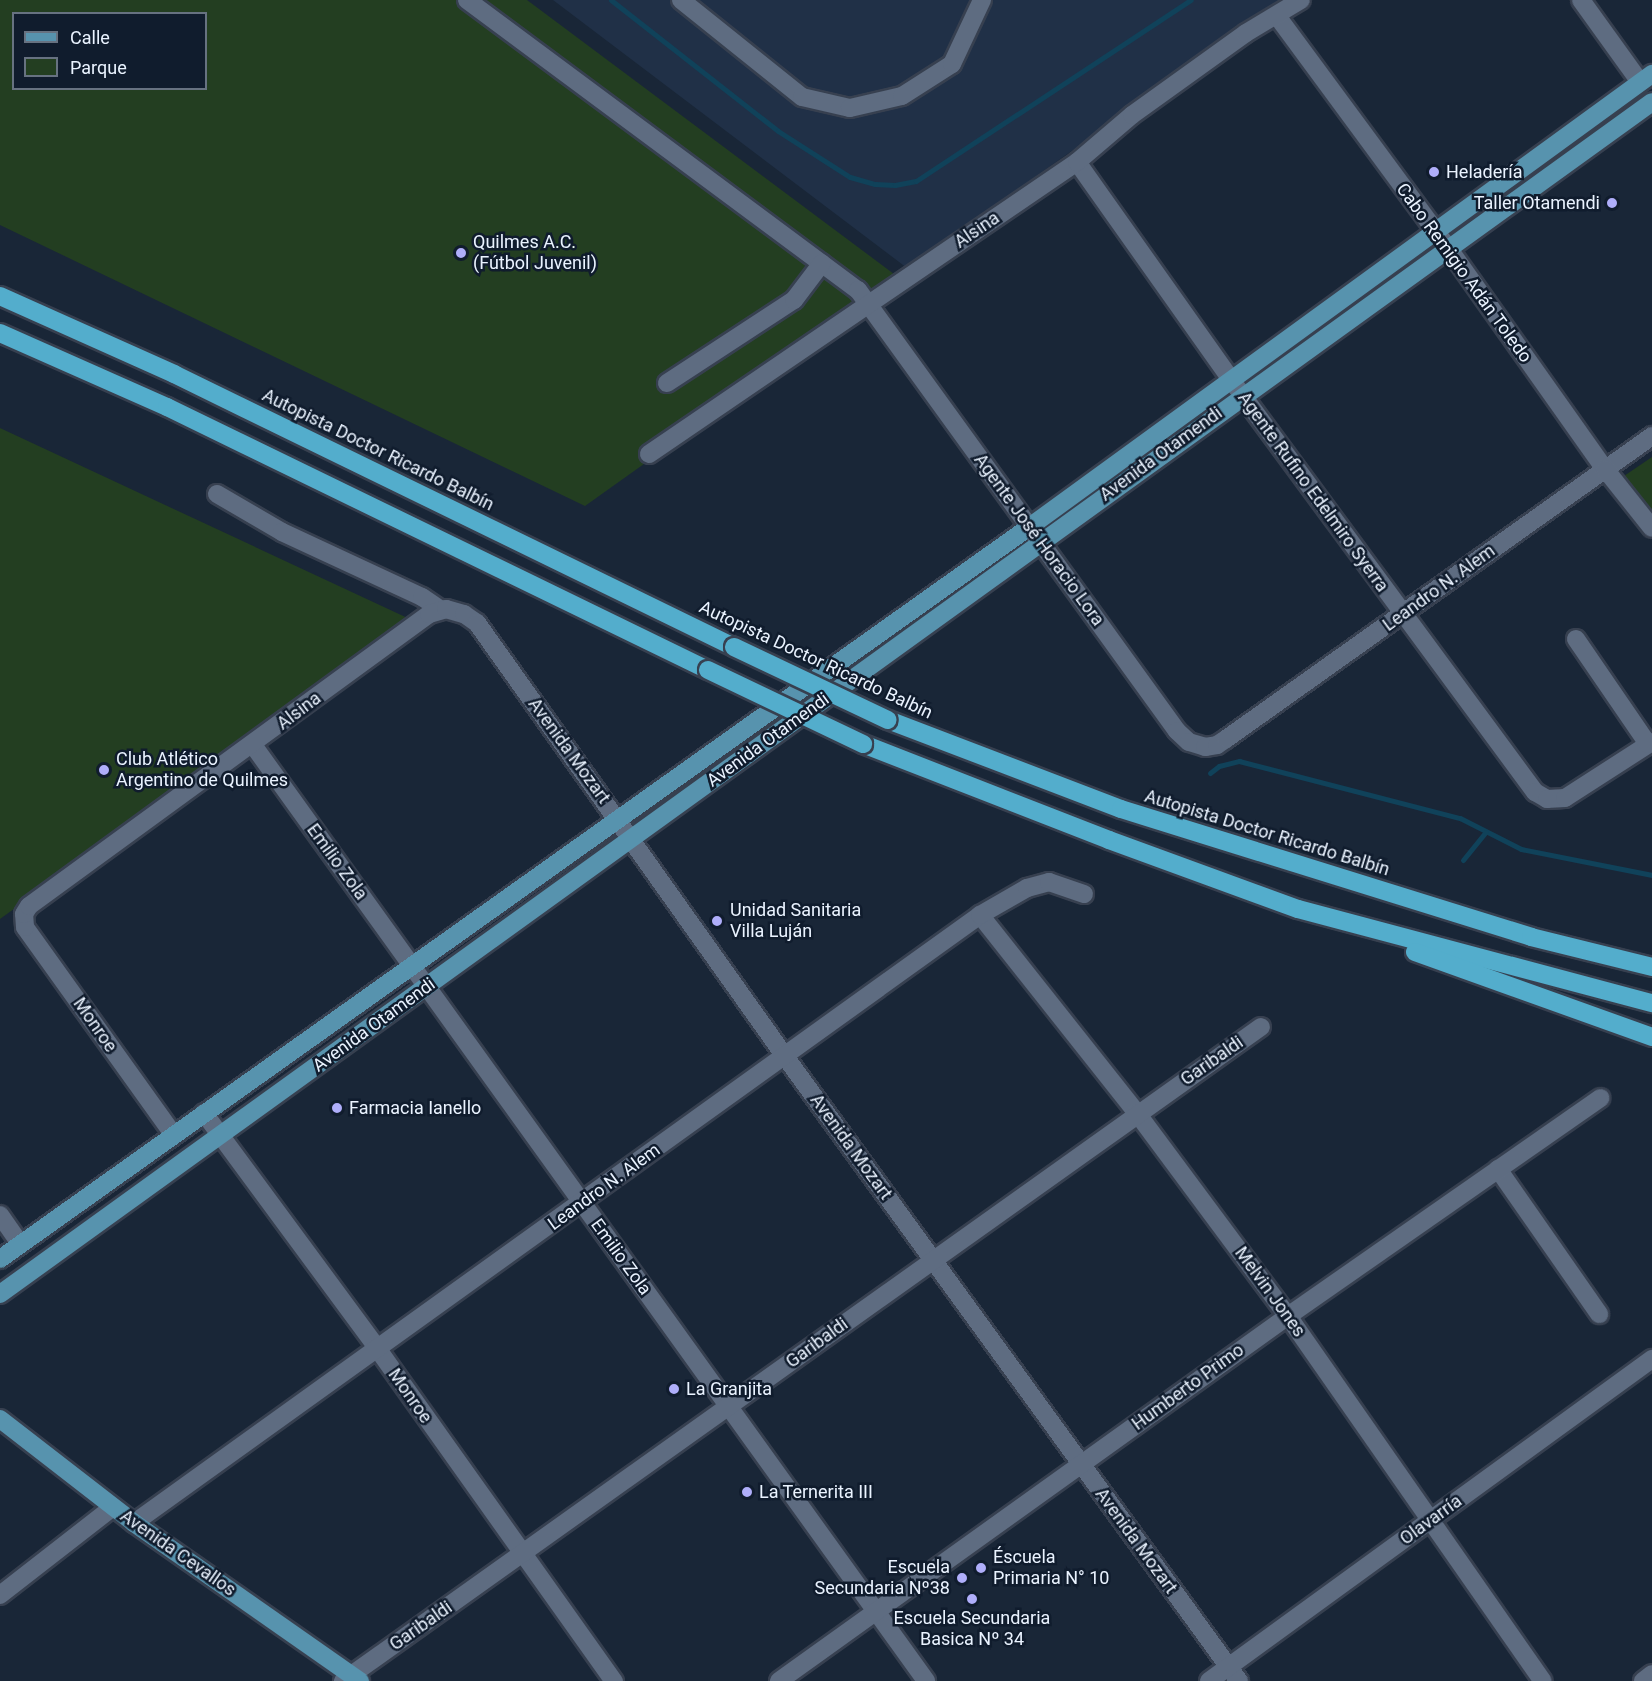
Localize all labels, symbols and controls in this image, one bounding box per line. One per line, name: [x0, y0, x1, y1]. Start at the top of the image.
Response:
legend: [12, 12, 207, 90]
text: Calle: [70, 27, 110, 48]
text: Parque: [70, 57, 127, 78]
place label: Heladería: [1446, 161, 1523, 183]
marker: Heladería: [1427, 165, 1441, 179]
street label: Cabo Remigio Adán Toledo: [1392, 179, 1536, 367]
place label: Taller Otamendi: [1474, 192, 1600, 214]
marker: Taller Otamendi: [1605, 196, 1619, 210]
street label: Alsina: [950, 207, 1004, 253]
place label: Quilmes A.C. (Fútbol Juvenil): [473, 232, 597, 274]
marker: Quilmes A.C. (Fútbol Juvenil): [454, 246, 468, 260]
street label: Autopista Doctor Ricardo Balbín: [259, 384, 497, 516]
street label: Agente Rufino Edelmiro Syerra: [1233, 388, 1393, 596]
street label: Avenida Otamendi: [1096, 402, 1226, 506]
street label: Agente José Horacio Lora: [969, 450, 1109, 630]
street label: Leandro N. Alem: [1379, 540, 1499, 636]
street label: Autopista Doctor Ricardo Balbín: [696, 596, 936, 724]
street label: Alsina: [273, 687, 325, 735]
street label: Avenida Otamendi: [703, 688, 833, 792]
street label: Avenida Mozart: [523, 694, 615, 808]
place label: Club Atlético Argentino de Quilmes: [116, 749, 288, 792]
marker: Club Atlético Argentino de Quilmes: [97, 763, 111, 777]
street label: Autopista Doctor Ricardo Balbín: [1142, 785, 1392, 881]
street label: Emilio Zola: [302, 820, 372, 904]
place label: Unidad Sanitaria Villa Luján: [730, 900, 861, 942]
marker: Unidad Sanitaria Villa Luján: [708, 912, 726, 930]
street label: Avenida Otamendi: [309, 973, 439, 1077]
street label: Monroe: [68, 994, 122, 1056]
street label: Garibaldi: [1177, 1032, 1247, 1090]
street label: Avenida Mozart: [805, 1090, 897, 1204]
place label: Farmacia Ianello: [349, 1097, 481, 1119]
marker: Farmacia Ianello: [330, 1101, 344, 1115]
street label: Leandro N. Alem: [544, 1139, 664, 1235]
street label: Emilio Zola: [586, 1215, 656, 1299]
street label: Melvin Jones: [1230, 1243, 1310, 1341]
street label: Garibaldi: [782, 1313, 852, 1373]
street label: Humberto Primo: [1128, 1339, 1248, 1435]
street label: Monroe: [383, 1365, 437, 1427]
place label: La Granjita: [686, 1378, 772, 1400]
marker: La Granjita: [667, 1382, 681, 1396]
place label: La Ternerita III: [759, 1481, 873, 1503]
street label: Avenida Mozart: [1090, 1484, 1182, 1598]
marker: La Ternerita III: [740, 1485, 754, 1499]
street label: Olavarría: [1396, 1490, 1466, 1550]
street label: Avenida Cevallos: [116, 1505, 240, 1601]
place label: Éscuela Primaria N° 10: [993, 1547, 1109, 1590]
place label: Escuela Secundaria Nº38: [815, 1557, 950, 1600]
marker: Éscuela Primaria N° 10: [974, 1561, 988, 1575]
marker: Escuela Secundaria Nº38: [955, 1571, 969, 1585]
marker: Escuela Secundaria Basica Nº 34: [965, 1592, 979, 1606]
street label: Garibaldi: [386, 1597, 456, 1655]
place label: Escuela Secundaria Basica Nº 34: [894, 1608, 1050, 1650]

